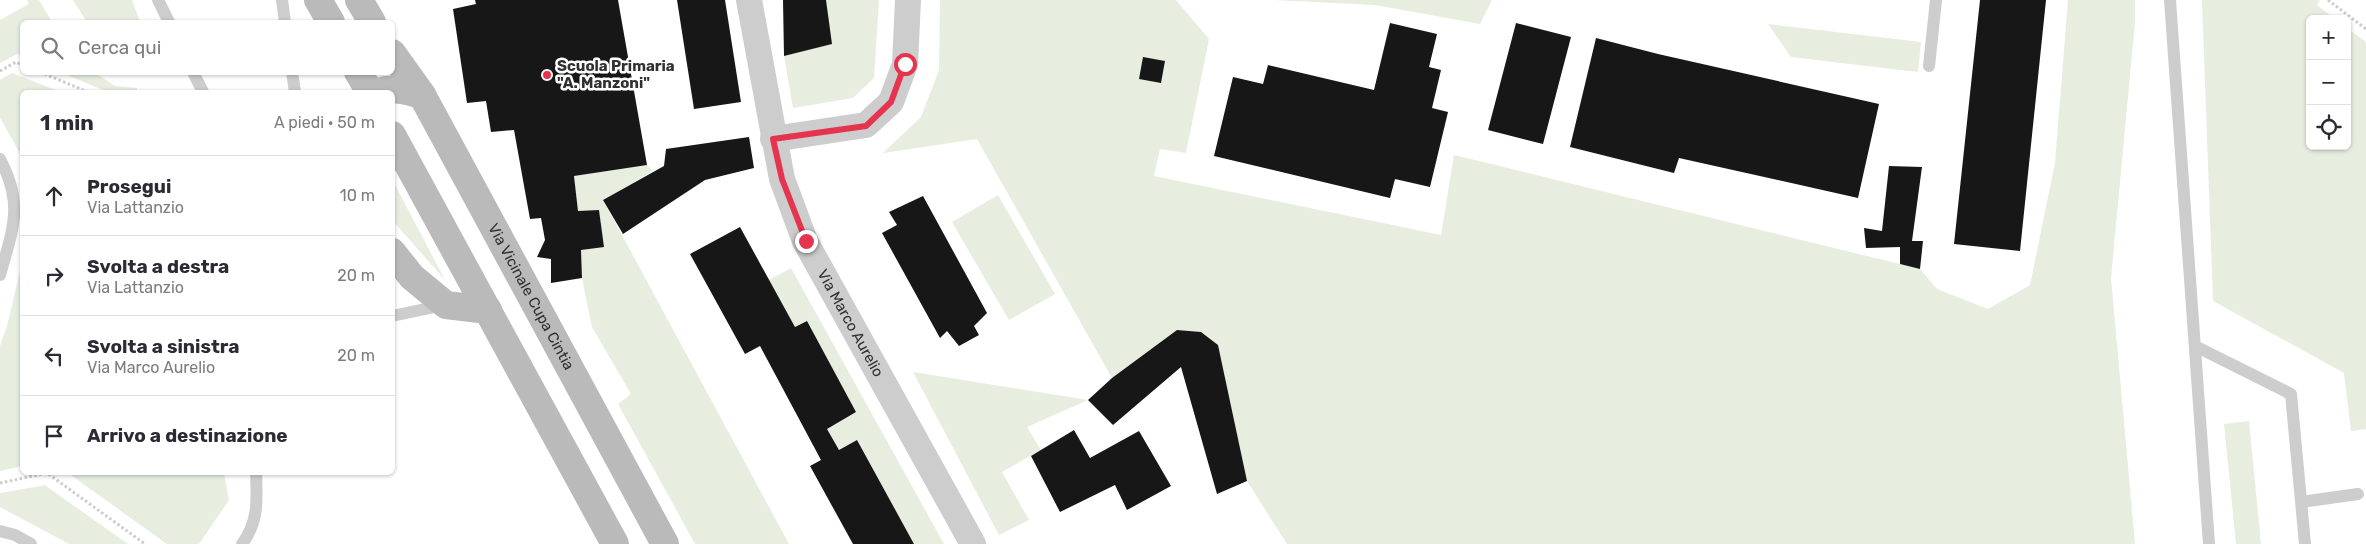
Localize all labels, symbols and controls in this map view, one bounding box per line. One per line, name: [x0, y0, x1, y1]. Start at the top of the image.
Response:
map controls: [2306, 15, 2351, 150]
button: +: [2306, 15, 2351, 60]
search box: [20, 20, 395, 75]
icon: search: [38, 34, 66, 62]
text: Cerca qui: [78, 36, 161, 59]
route start: [894, 53, 917, 76]
place label: Scuola Primaria "A. Manzoni": [557, 57, 675, 92]
button: −: [2306, 60, 2351, 105]
marker: Scuola Primaria "A. Manzoni": [541, 69, 553, 81]
button: locate: [2306, 105, 2351, 150]
text: 1 min: [40, 110, 94, 135]
text: A piedi · 50 m: [274, 113, 375, 132]
text: Prosegui: [87, 175, 171, 198]
icon: ahead: [40, 182, 68, 210]
text: 10 m: [340, 186, 375, 205]
text: Via Lattanzio: [87, 198, 184, 217]
street label: Via Vicinale Cupa Cintia: [484, 220, 578, 373]
route end: [795, 230, 818, 253]
text: Svolta a destra: [87, 255, 229, 278]
icon: right: [40, 262, 68, 290]
text: 20 m: [337, 266, 375, 285]
street label: Via Marco Aurelio: [813, 266, 888, 380]
text: Via Lattanzio: [87, 278, 184, 297]
text: Svolta a sinistra: [87, 335, 240, 358]
icon: left: [40, 342, 68, 370]
text: 20 m: [337, 346, 375, 365]
text: Via Marco Aurelio: [87, 358, 215, 377]
icon: arrive: [40, 422, 68, 450]
text: Arrivo a destinazione: [87, 424, 288, 447]

